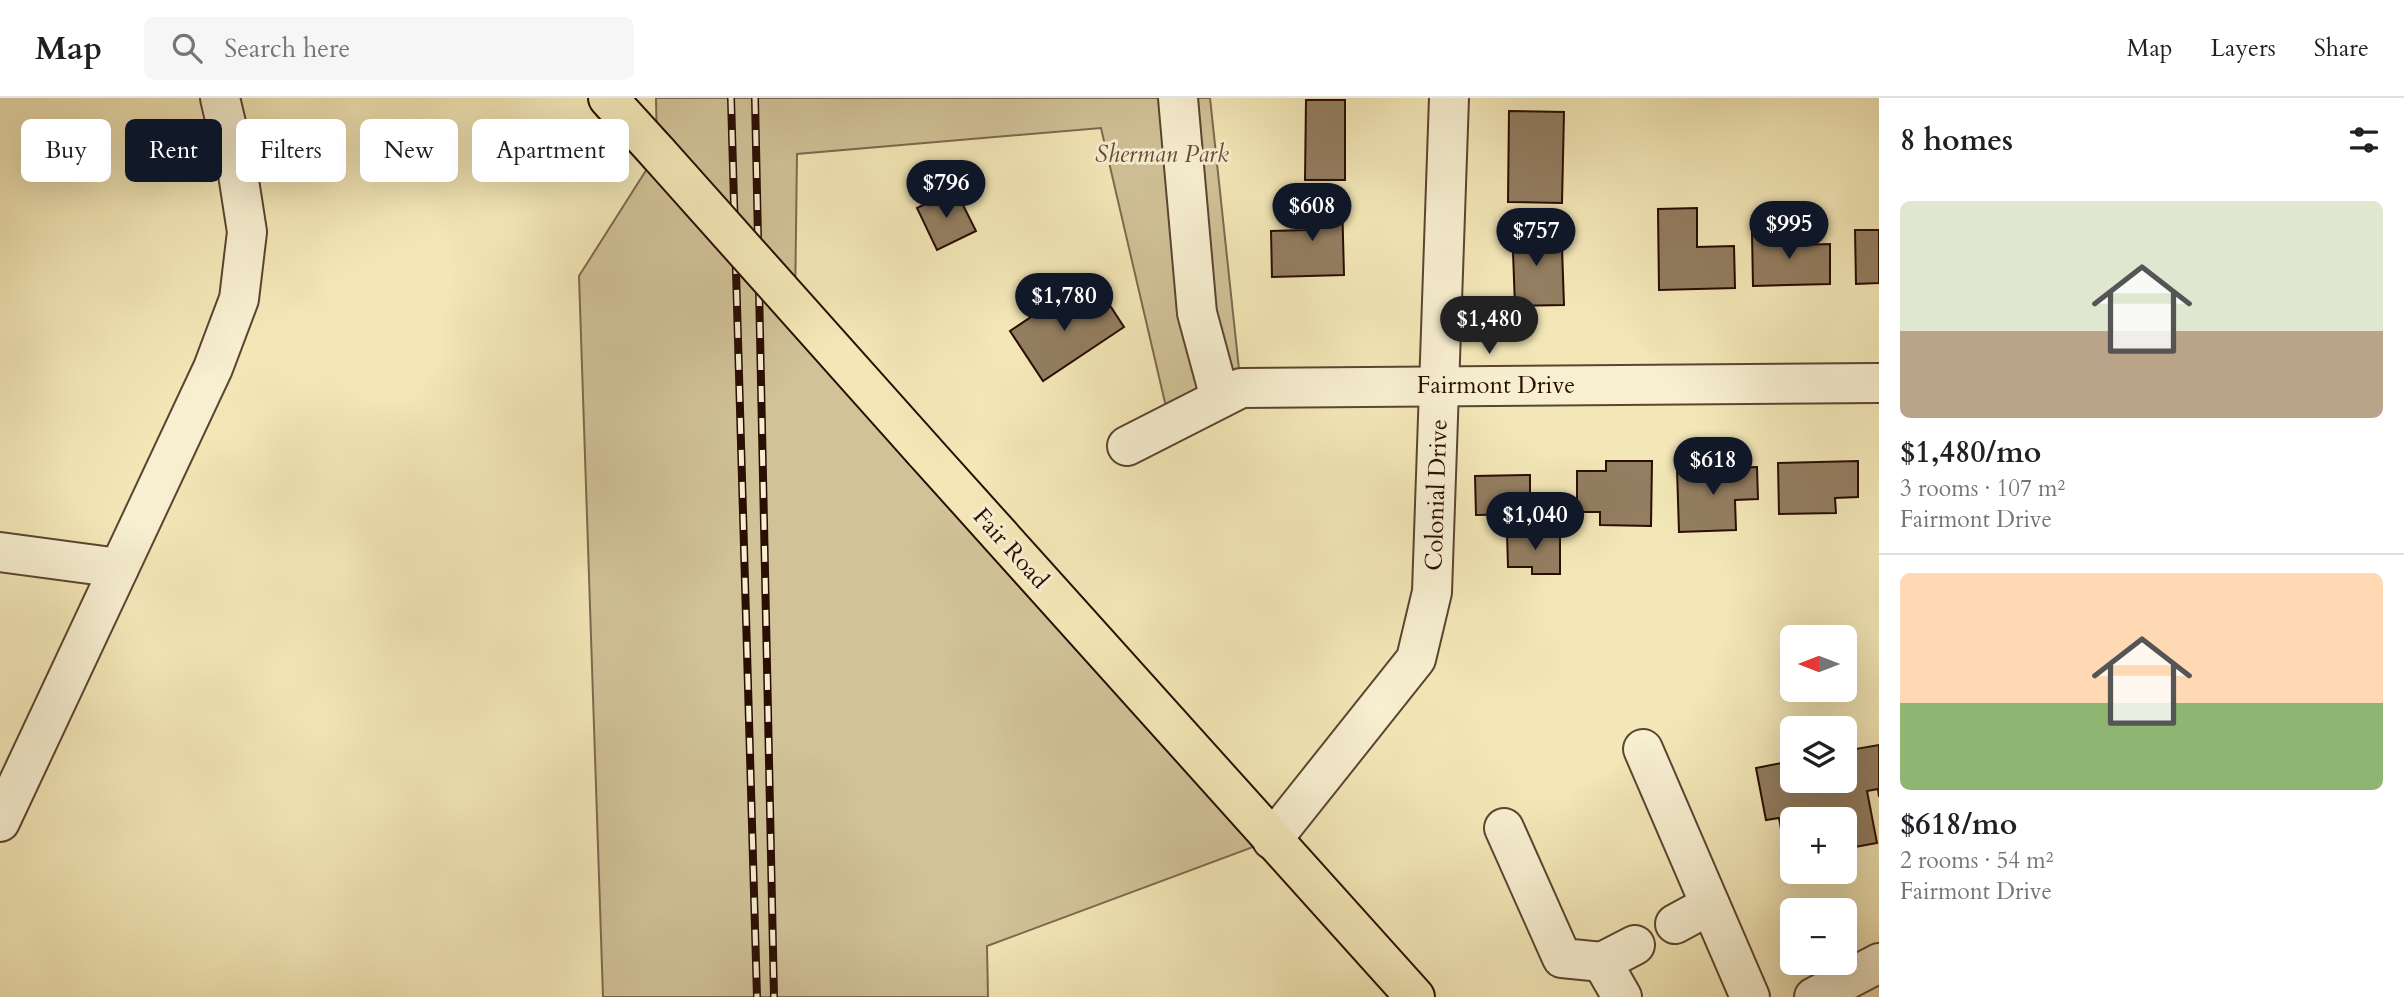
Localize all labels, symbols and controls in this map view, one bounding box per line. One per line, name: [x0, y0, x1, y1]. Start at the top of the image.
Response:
search box: [144, 17, 634, 80]
text: Map: [35, 26, 102, 71]
icon: search: [168, 29, 206, 67]
text: Search here: [224, 31, 350, 66]
text: Map: [2127, 32, 2173, 65]
text: Layers: [2211, 32, 2276, 65]
text: Share: [2314, 32, 2369, 65]
chip: Buy: [21, 119, 111, 182]
chip: Rent: [125, 119, 222, 182]
chip: Filters: [236, 119, 346, 182]
chip: New: [360, 119, 458, 182]
chip: Apartment: [472, 119, 629, 182]
text: 8 homes: [1900, 120, 2013, 161]
icon: filters: [2345, 121, 2383, 159]
park label: Sherman Park: [1095, 138, 1229, 171]
pin: $796: [905, 160, 987, 220]
text: $796: [922, 167, 970, 198]
pin: $608: [1271, 184, 1353, 243]
text: $608: [1288, 190, 1336, 221]
pin: $995: [1748, 202, 1830, 261]
pin: $757: [1495, 208, 1577, 268]
text: $995: [1765, 208, 1813, 239]
text: $757: [1512, 215, 1560, 246]
icon: home: [2079, 246, 2205, 372]
pin: $1,780: [1007, 274, 1121, 333]
text: $1,780: [1031, 280, 1097, 311]
pin: $1,480: [1432, 296, 1546, 356]
text: $1,480: [1456, 303, 1522, 334]
street label: Fairmont Drive: [1417, 369, 1575, 402]
street label: Colonial Drive: [1417, 419, 1456, 571]
text: $1,480/mo: [1900, 432, 2041, 473]
pin: $618: [1672, 438, 1754, 497]
text: $618: [1689, 444, 1737, 475]
text: 3 rooms · 107 m²: [1900, 473, 2065, 504]
pin: $1,040: [1478, 492, 1592, 552]
text: $1,040: [1502, 499, 1568, 530]
street label: Fair Road: [965, 501, 1056, 596]
text: Fairmont Drive: [1900, 504, 2052, 535]
icon: home: [2079, 618, 2205, 744]
north arrow: [1780, 625, 1857, 702]
map controls: [1780, 625, 1857, 975]
button: layers: [1780, 716, 1857, 793]
text: $618/mo: [1900, 804, 2017, 845]
button: +: [1780, 807, 1857, 884]
text: 2 rooms · 54 m²: [1900, 845, 2053, 876]
text: Fairmont Drive: [1900, 876, 2052, 907]
button: −: [1780, 898, 1857, 975]

